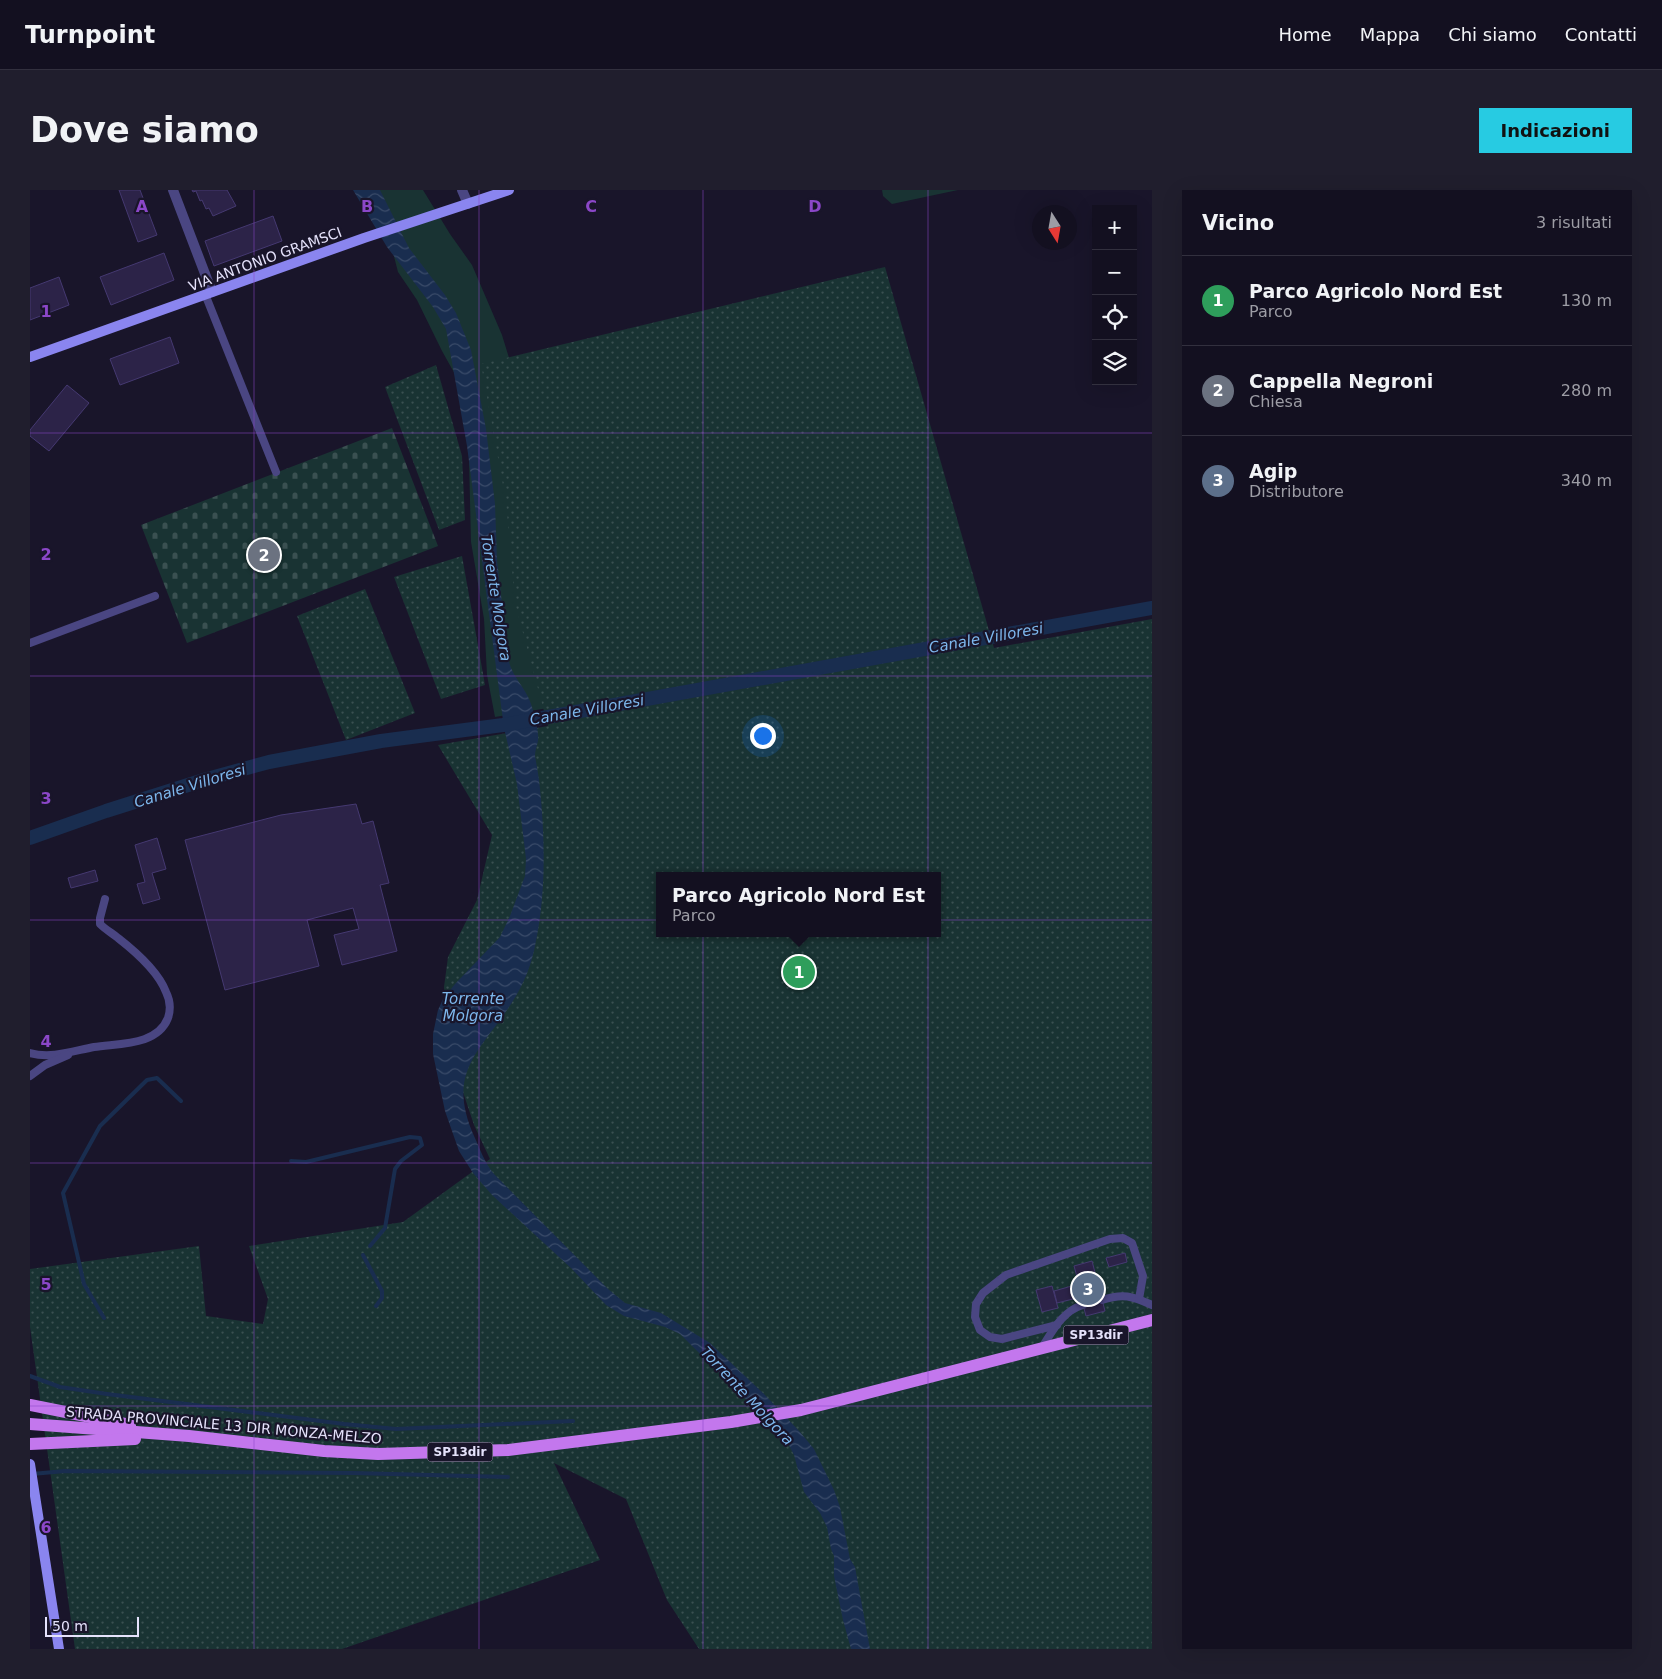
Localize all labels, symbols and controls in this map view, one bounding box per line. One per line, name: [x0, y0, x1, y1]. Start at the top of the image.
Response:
text: Turnpoint: [25, 21, 155, 49]
text: Home: [1279, 24, 1332, 45]
text: Mappa: [1360, 24, 1420, 45]
text: Chi siamo: [1448, 24, 1537, 45]
text: Contatti: [1565, 24, 1637, 45]
button: Indicazioni: [1479, 108, 1632, 153]
text: Dove siamo: [30, 110, 259, 150]
text: A: [136, 197, 149, 216]
text: B: [361, 197, 373, 216]
text: C: [585, 197, 597, 216]
text: D: [808, 197, 822, 216]
north arrow: [1032, 205, 1077, 250]
map controls: [1092, 205, 1137, 385]
button: +: [1092, 205, 1137, 250]
text: Vicino: [1202, 211, 1274, 235]
text: 3 risultati: [1536, 213, 1612, 232]
street label: VIA ANTONIO GRAMSCI: [186, 224, 344, 294]
button: −: [1092, 250, 1137, 295]
text: Parco Agricolo Nord Est: [1249, 280, 1502, 302]
text: 1: [1212, 291, 1224, 310]
text: 130 m: [1561, 291, 1612, 310]
button: locate: [1092, 295, 1137, 340]
text: 1: [40, 302, 52, 321]
text: Parco: [1249, 302, 1293, 321]
button: layers: [1092, 340, 1137, 385]
text: Cappella Negroni: [1249, 370, 1433, 392]
text: 2: [1212, 381, 1224, 400]
text: 280 m: [1561, 381, 1612, 400]
text: Chiesa: [1249, 392, 1303, 411]
text: Agip: [1249, 460, 1297, 482]
text: 3: [1212, 471, 1224, 490]
text: 340 m: [1561, 471, 1612, 490]
text: Distributore: [1249, 482, 1344, 501]
water label: Torrente Molgora: [477, 533, 515, 663]
pin: 2: [248, 536, 280, 574]
text: 2: [40, 545, 52, 564]
water label: Canale Villoresi: [927, 619, 1045, 657]
water label: Canale Villoresi: [528, 691, 646, 729]
your location: [750, 723, 776, 749]
water label: Canale Villoresi: [132, 760, 249, 812]
text: 3: [40, 789, 52, 808]
popup: [656, 872, 941, 937]
text: Parco Agricolo Nord Est: [672, 884, 925, 906]
text: Parco: [672, 906, 715, 925]
pin: 1: [783, 953, 815, 991]
water label: Torrente Molgora: [442, 990, 504, 1025]
text: 4: [40, 1032, 52, 1051]
pin: 3: [1072, 1270, 1104, 1308]
text: 5: [40, 1275, 52, 1294]
road number: SP13dir: [1064, 1326, 1128, 1344]
water label: Torrente Molgora: [697, 1343, 797, 1449]
street label: STRADA PROVINCIALE 13 DIR MONZA-MELZO: [66, 1403, 382, 1447]
road number: SP13dir: [428, 1442, 492, 1462]
text: 6: [40, 1518, 52, 1537]
scale bar: [45, 1614, 139, 1637]
text: 50 m: [52, 1618, 88, 1634]

